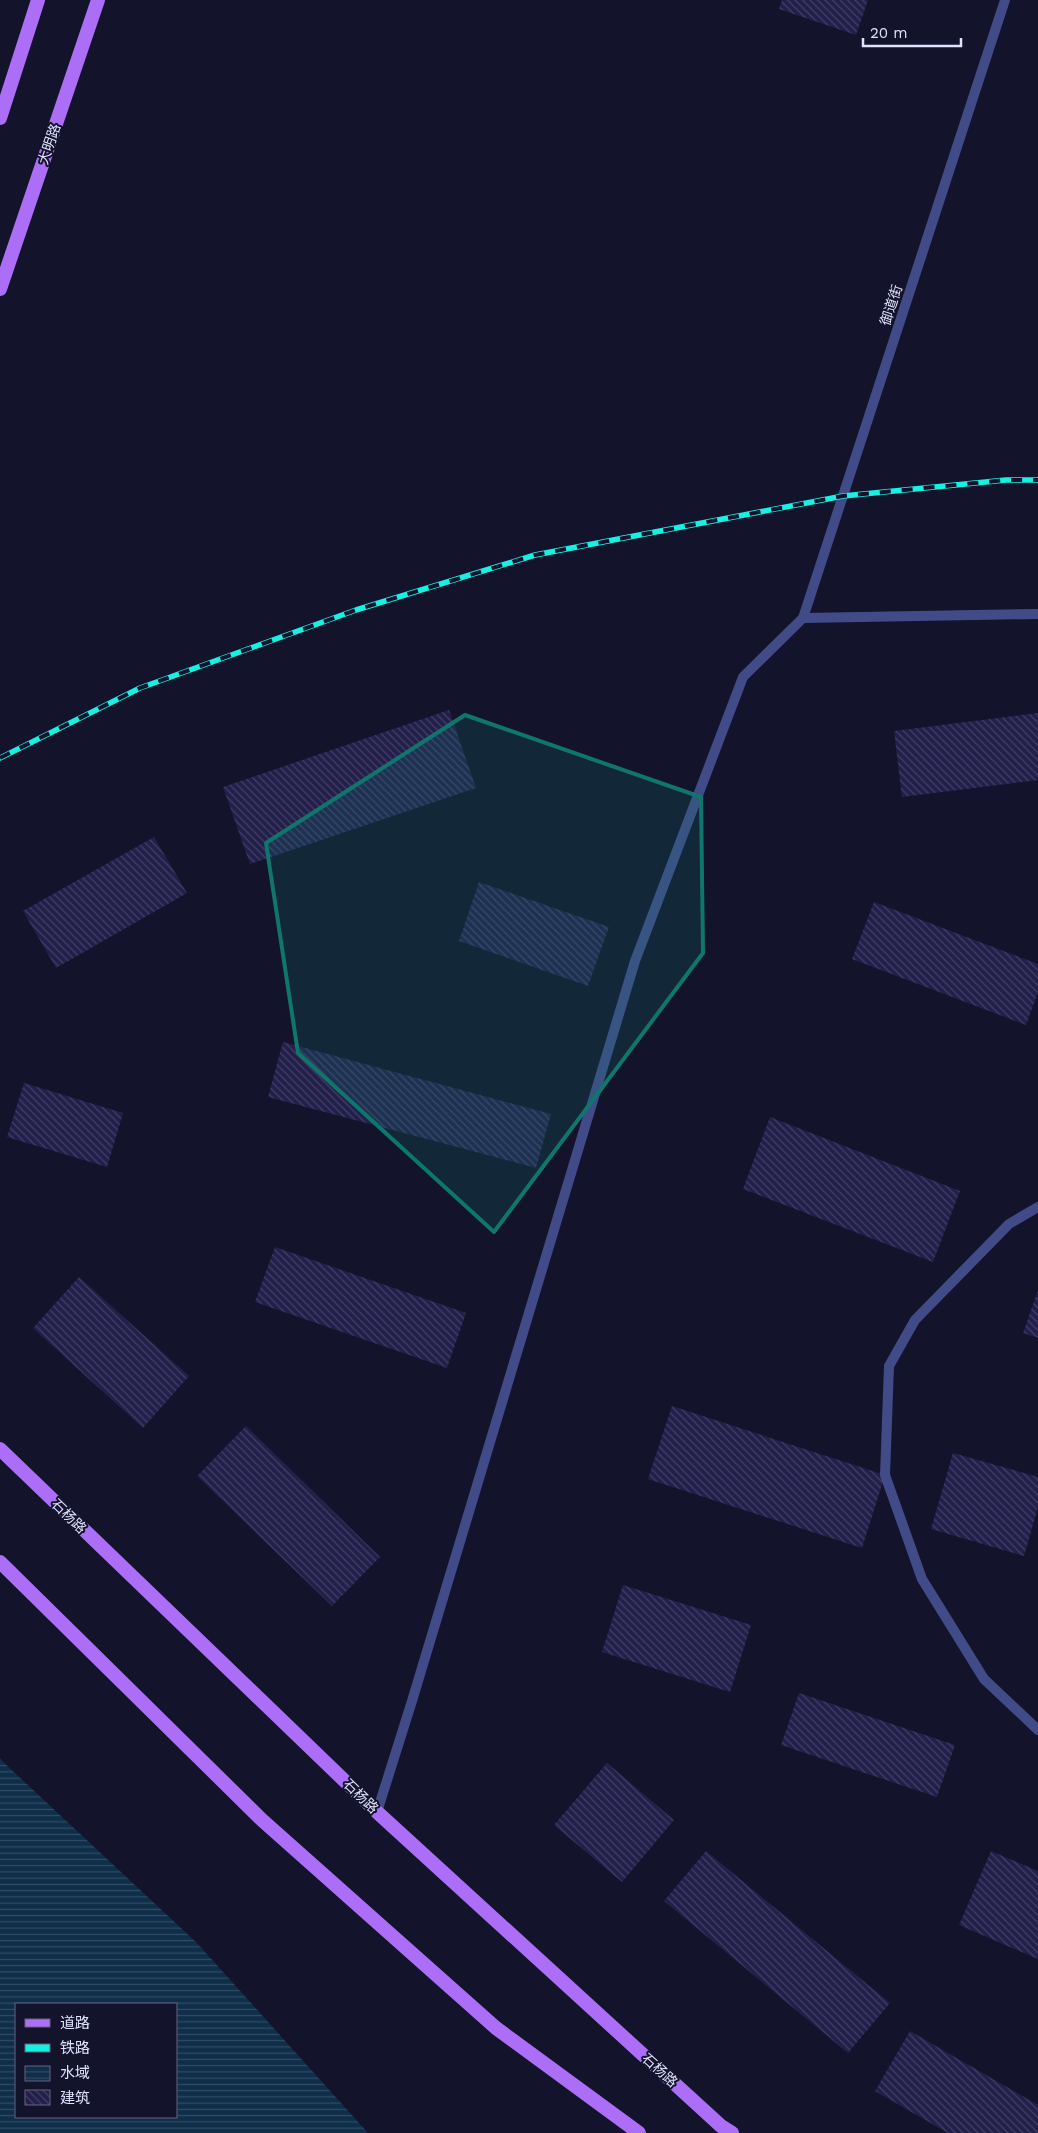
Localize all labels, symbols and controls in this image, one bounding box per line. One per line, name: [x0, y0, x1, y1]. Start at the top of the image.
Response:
scale bar: [863, 15, 960, 47]
text: 20 m: [870, 24, 908, 42]
street label: 大明路: [35, 122, 63, 166]
street label: 御道街: [877, 283, 905, 327]
street label: 石杨路: [48, 1496, 90, 1536]
street label: 石杨路: [340, 1776, 382, 1816]
legend: [15, 2003, 178, 2118]
text: 道路: [60, 2014, 90, 2032]
text: 铁路: [60, 2039, 90, 2057]
street label: 石杨路: [639, 2050, 681, 2090]
text: 水域: [60, 2064, 90, 2082]
text: 建筑: [60, 2089, 90, 2107]

